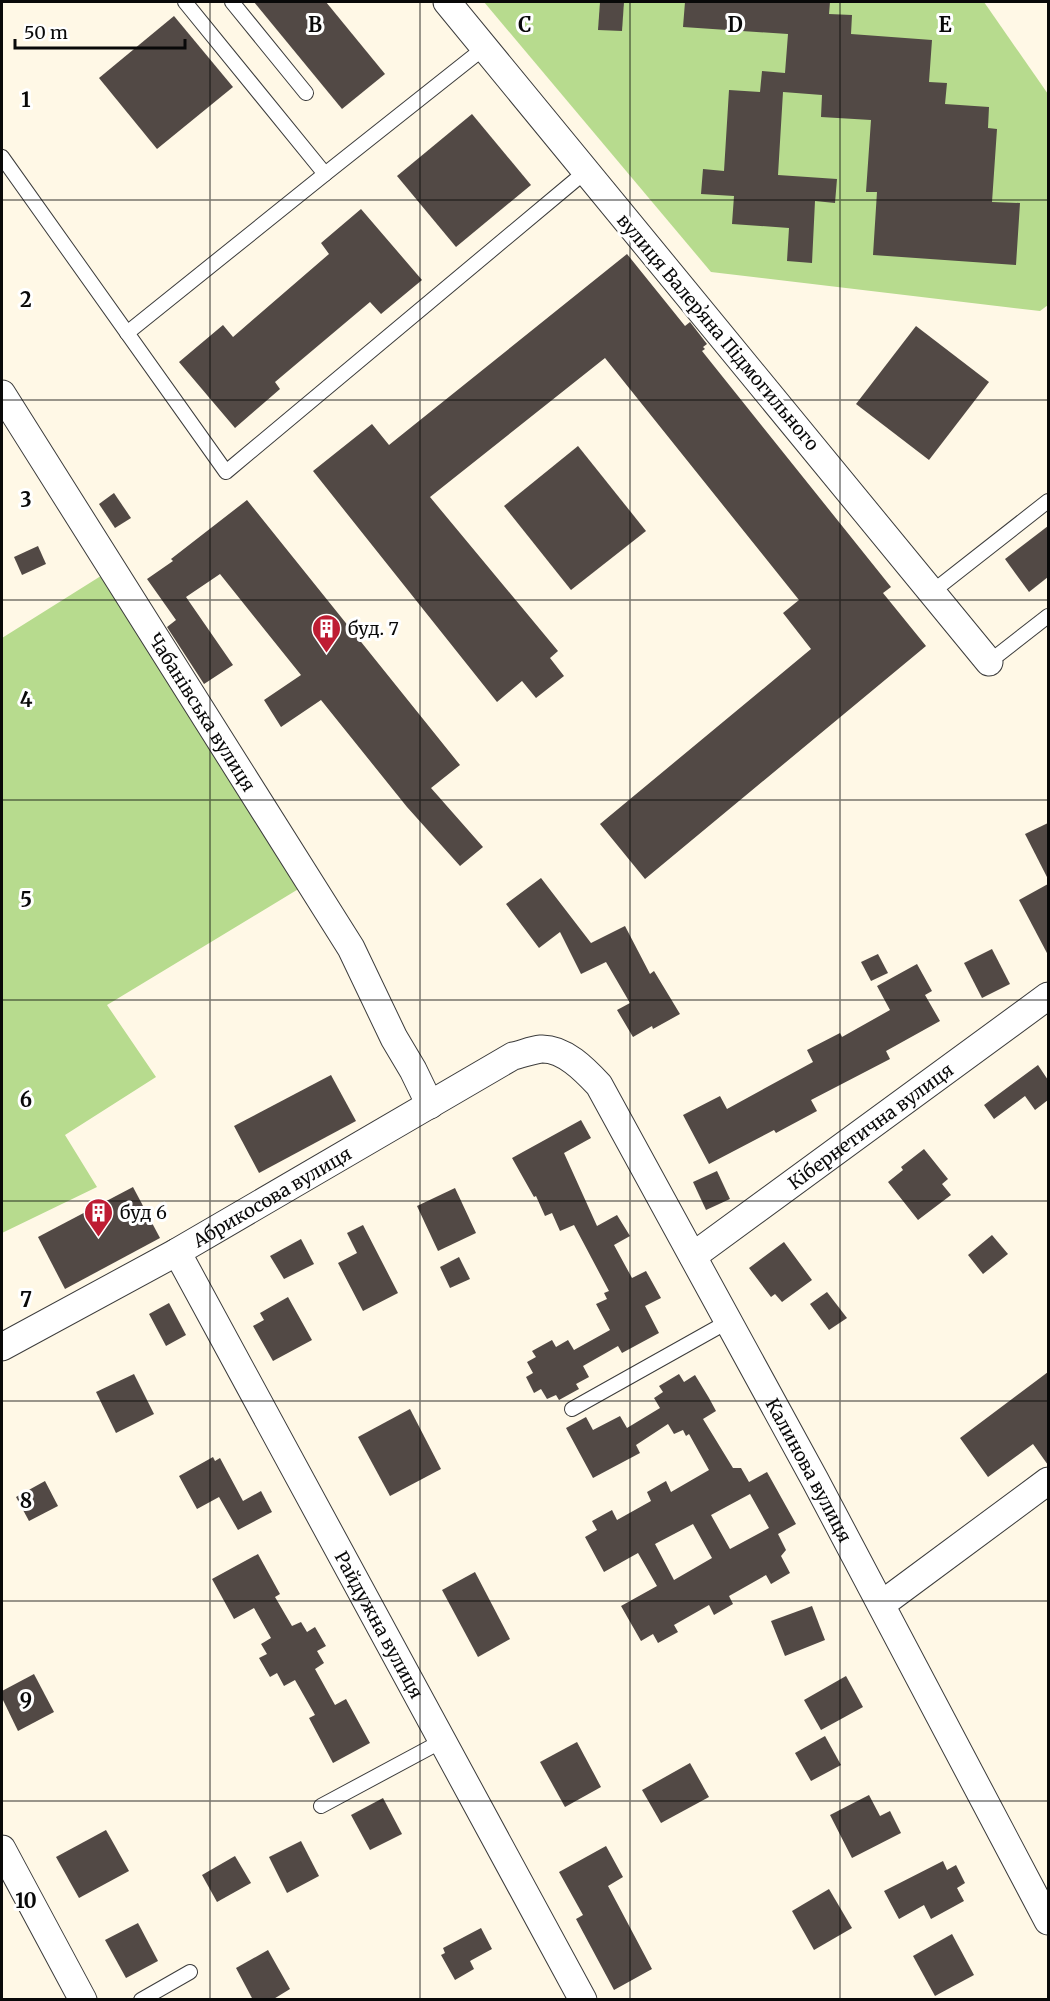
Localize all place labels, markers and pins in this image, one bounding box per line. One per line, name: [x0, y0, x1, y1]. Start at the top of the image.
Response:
building icon: буд. 7: [311, 612, 343, 654]
place label: буд. 7: [348, 617, 399, 640]
building icon: буд 6: [83, 1196, 115, 1238]
place label: буд 6: [120, 1201, 167, 1224]

